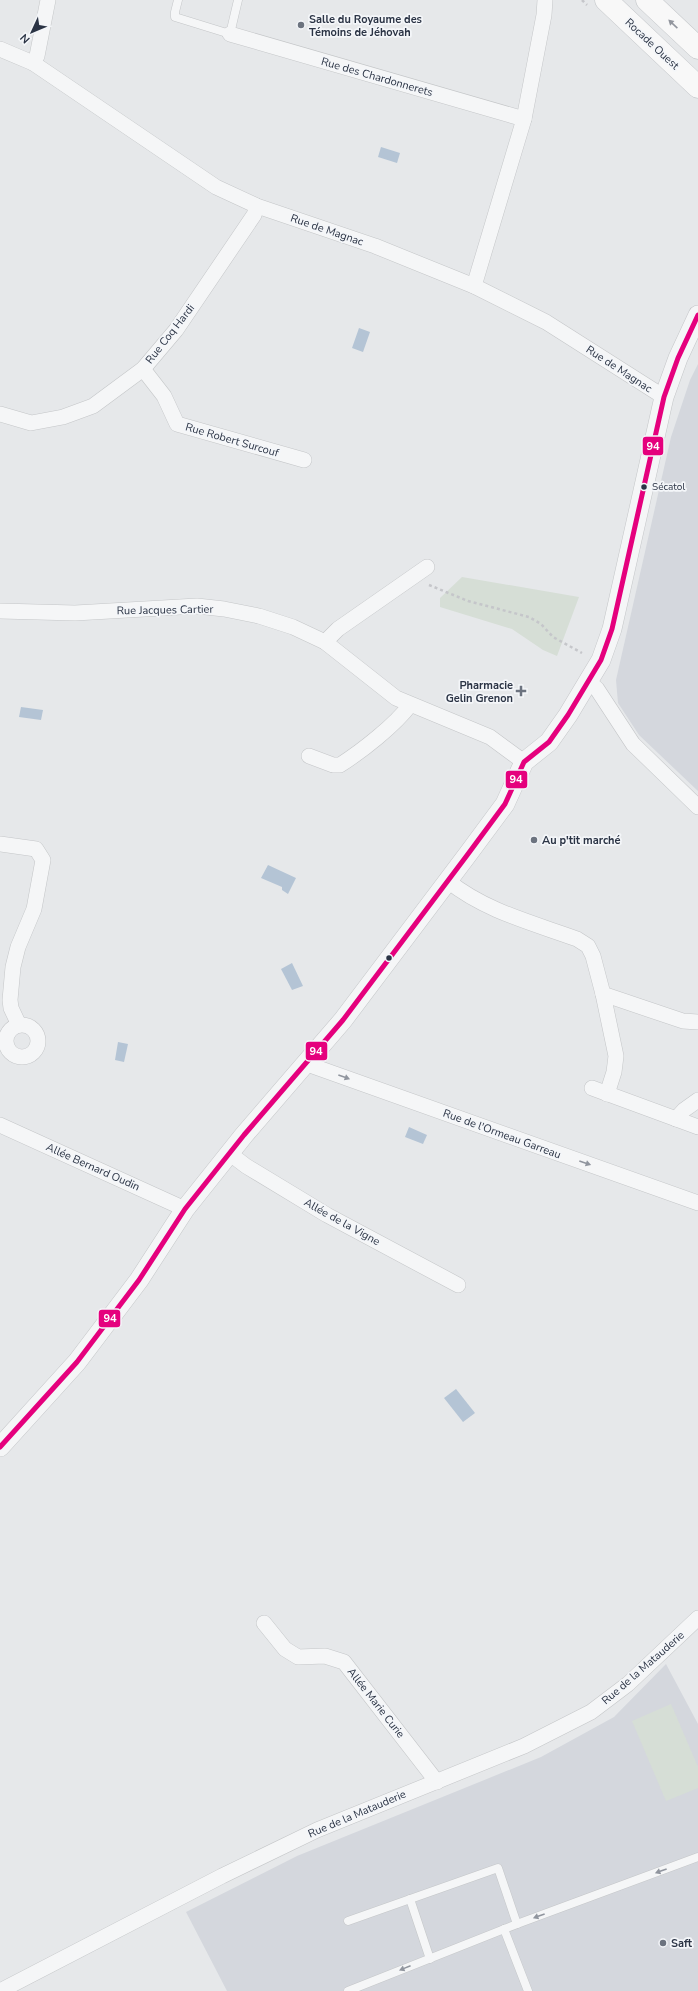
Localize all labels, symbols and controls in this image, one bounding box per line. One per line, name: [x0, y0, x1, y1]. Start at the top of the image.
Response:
north arrow: [12, 12, 52, 52]
place label: Salle du Royaume des Témoins de Jéhovah: [309, 12, 422, 40]
street label: Rocade Ouest: [622, 15, 682, 73]
one-way arrow: [668, 19, 678, 29]
marker: Salle du Royaume des Témoins de Jéhovah: [296, 20, 306, 30]
text: N: [17, 30, 33, 47]
street label: Rue des Chardonnerets: [319, 54, 435, 100]
street label: Rue de Magnac: [289, 211, 365, 249]
street label: Rue Coq Hardi: [142, 301, 198, 367]
street label: Rue de Magnac: [583, 342, 655, 396]
street label: Rue Robert Surcouf: [184, 419, 281, 461]
line badge: 94: [642, 436, 664, 456]
text: 94: [646, 439, 660, 454]
place label: Sécatol: [652, 480, 685, 494]
marker: Sécatol: [639, 482, 649, 492]
street label: Rue Jacques Cartier: [117, 602, 213, 618]
place label: Pharmacie Gelin Grenon: [446, 678, 513, 706]
marker: Pharmacie Gelin Grenon: [516, 686, 526, 696]
line badge: 94: [505, 770, 528, 789]
text: 94: [509, 772, 523, 787]
place label: Au p'tit marché: [542, 833, 621, 848]
marker: Au p'tit marché: [529, 835, 539, 845]
unlabelled marker: [384, 953, 394, 963]
line badge: 94: [305, 1041, 328, 1061]
text: 94: [309, 1044, 323, 1059]
one-way arrow: [338, 1074, 350, 1080]
street label: Rue de l'Ormeau Garreau: [441, 1106, 563, 1162]
street label: Allée Bernard Oudin: [44, 1140, 142, 1194]
one-way arrow: [579, 1160, 591, 1166]
street label: Allée de la Vigne: [301, 1195, 383, 1249]
line badge: 94: [98, 1309, 121, 1328]
text: 94: [103, 1311, 117, 1326]
street label: Rue de la Matauderie: [598, 1628, 688, 1708]
street label: Allée Marie Curie: [344, 1665, 408, 1741]
street label: Rue de la Matauderie: [306, 1787, 408, 1841]
one-way arrow: [655, 1869, 667, 1875]
one-way arrow: [533, 1913, 545, 1919]
place label: Saft: [671, 1936, 693, 1951]
marker: Saft: [658, 1938, 668, 1948]
one-way arrow: [399, 1966, 411, 1972]

